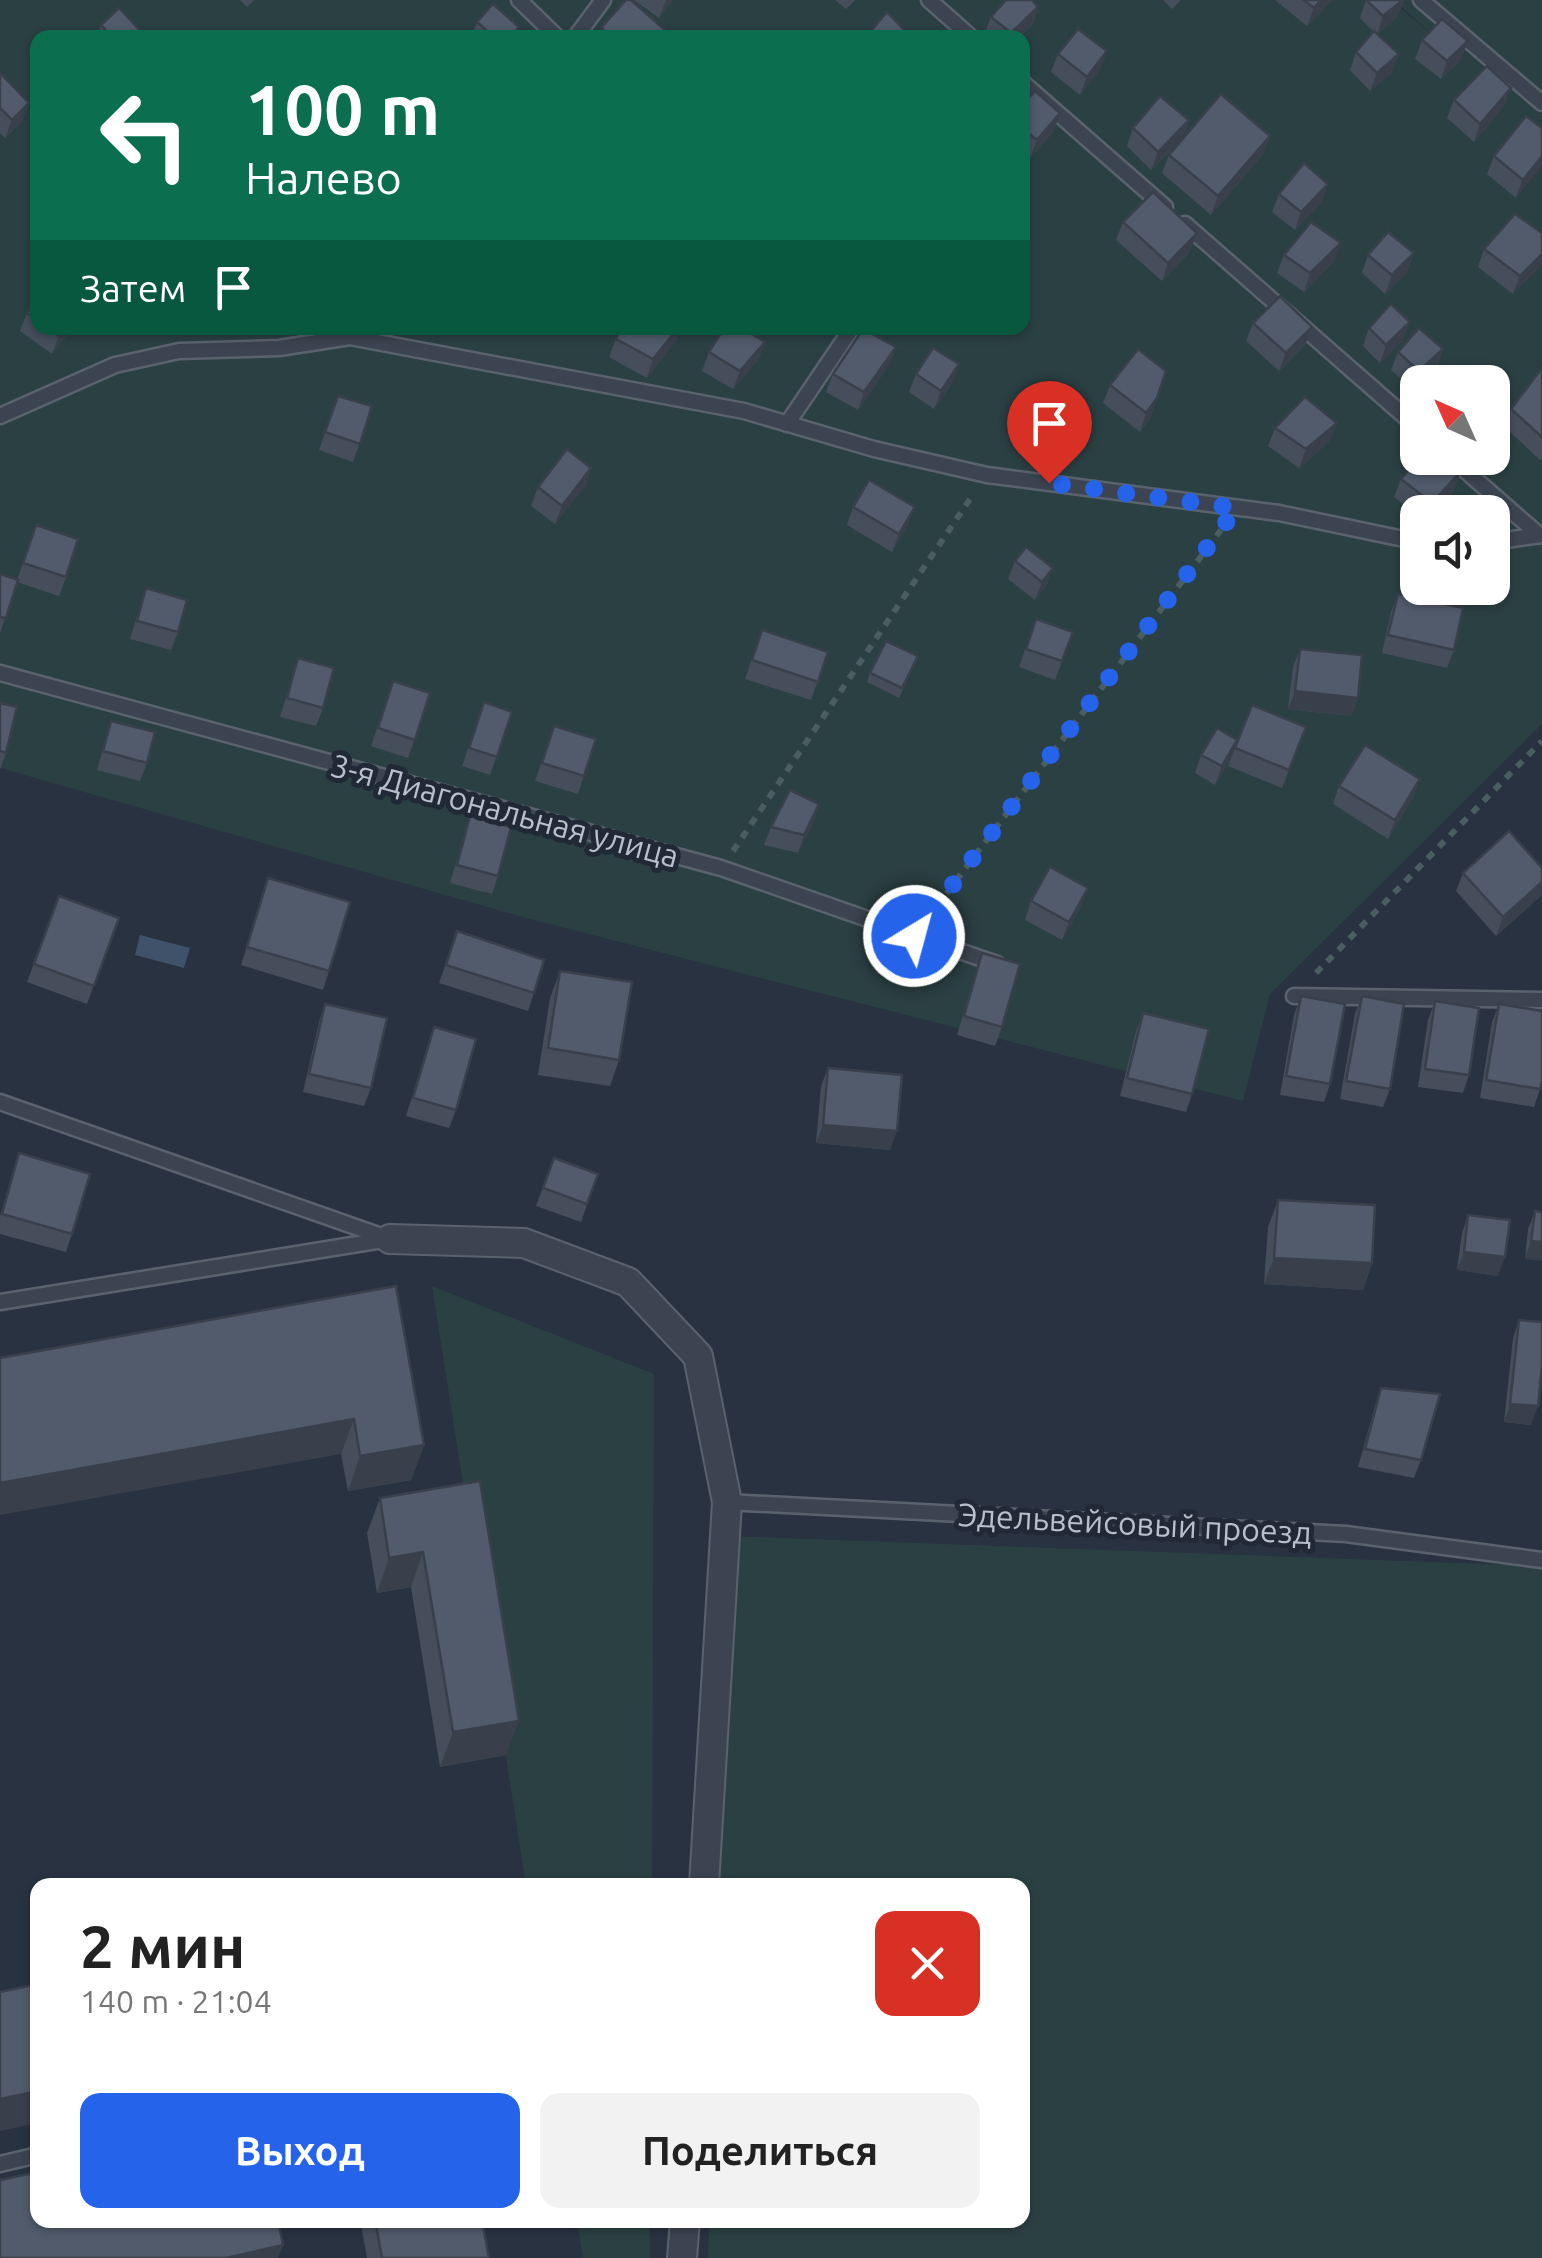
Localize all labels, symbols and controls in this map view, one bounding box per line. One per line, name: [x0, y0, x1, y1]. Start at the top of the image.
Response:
icon: left: [80, 70, 210, 200]
text: 100 m: [245, 70, 440, 148]
text: Налево: [245, 152, 402, 203]
icon: arrive: [206, 260, 261, 315]
text: Затем: [80, 267, 186, 309]
north arrow: [1400, 365, 1510, 475]
map controls: [1400, 365, 1510, 605]
pin: [1007, 381, 1092, 484]
icon: arrive: [1022, 396, 1077, 451]
button: sound: [1400, 495, 1510, 605]
street label: 3-я Диагональная улица: [327, 746, 683, 874]
position arrow: [862, 884, 966, 988]
street label: Эдельвейсовый проезд: [957, 1496, 1313, 1550]
button: close: [875, 1911, 980, 2016]
text: 2 мин: [80, 1912, 245, 1979]
text: 140 m · 21:04: [80, 1983, 272, 2019]
button: Выход: [80, 2093, 520, 2208]
button: Поделиться: [540, 2093, 980, 2208]

